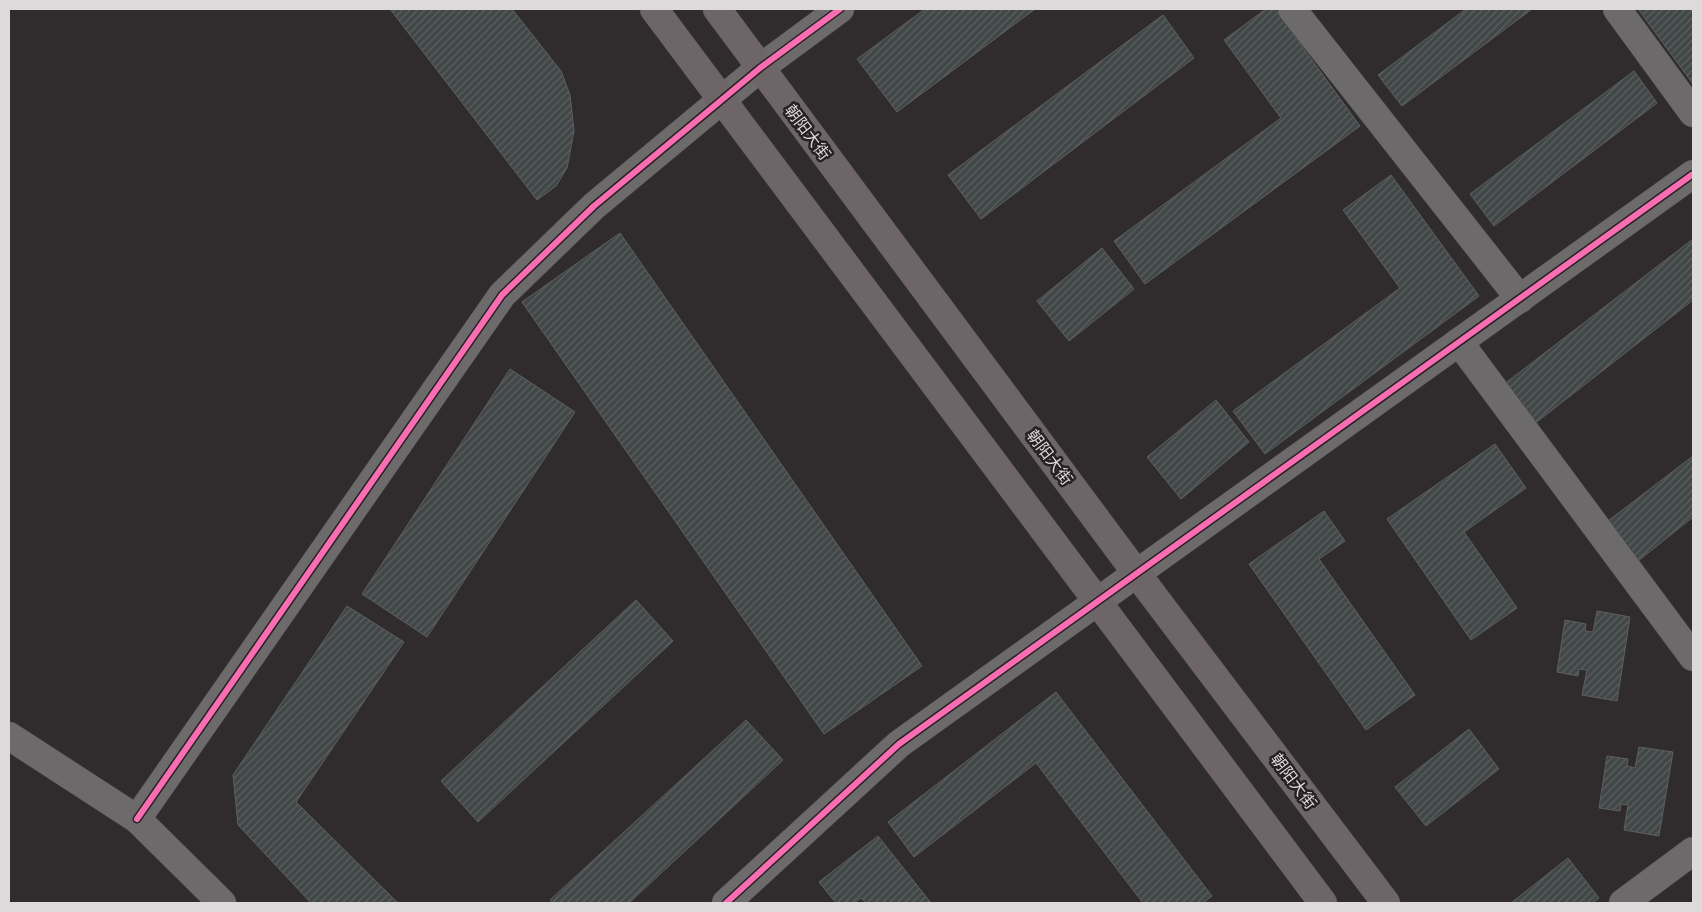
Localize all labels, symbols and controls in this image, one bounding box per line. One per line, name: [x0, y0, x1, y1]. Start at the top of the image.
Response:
street label: 朝阳大街: [782, 102, 834, 163]
street label: 朝阳大街: [1024, 427, 1076, 488]
street label: 朝阳大街: [1268, 751, 1320, 812]

